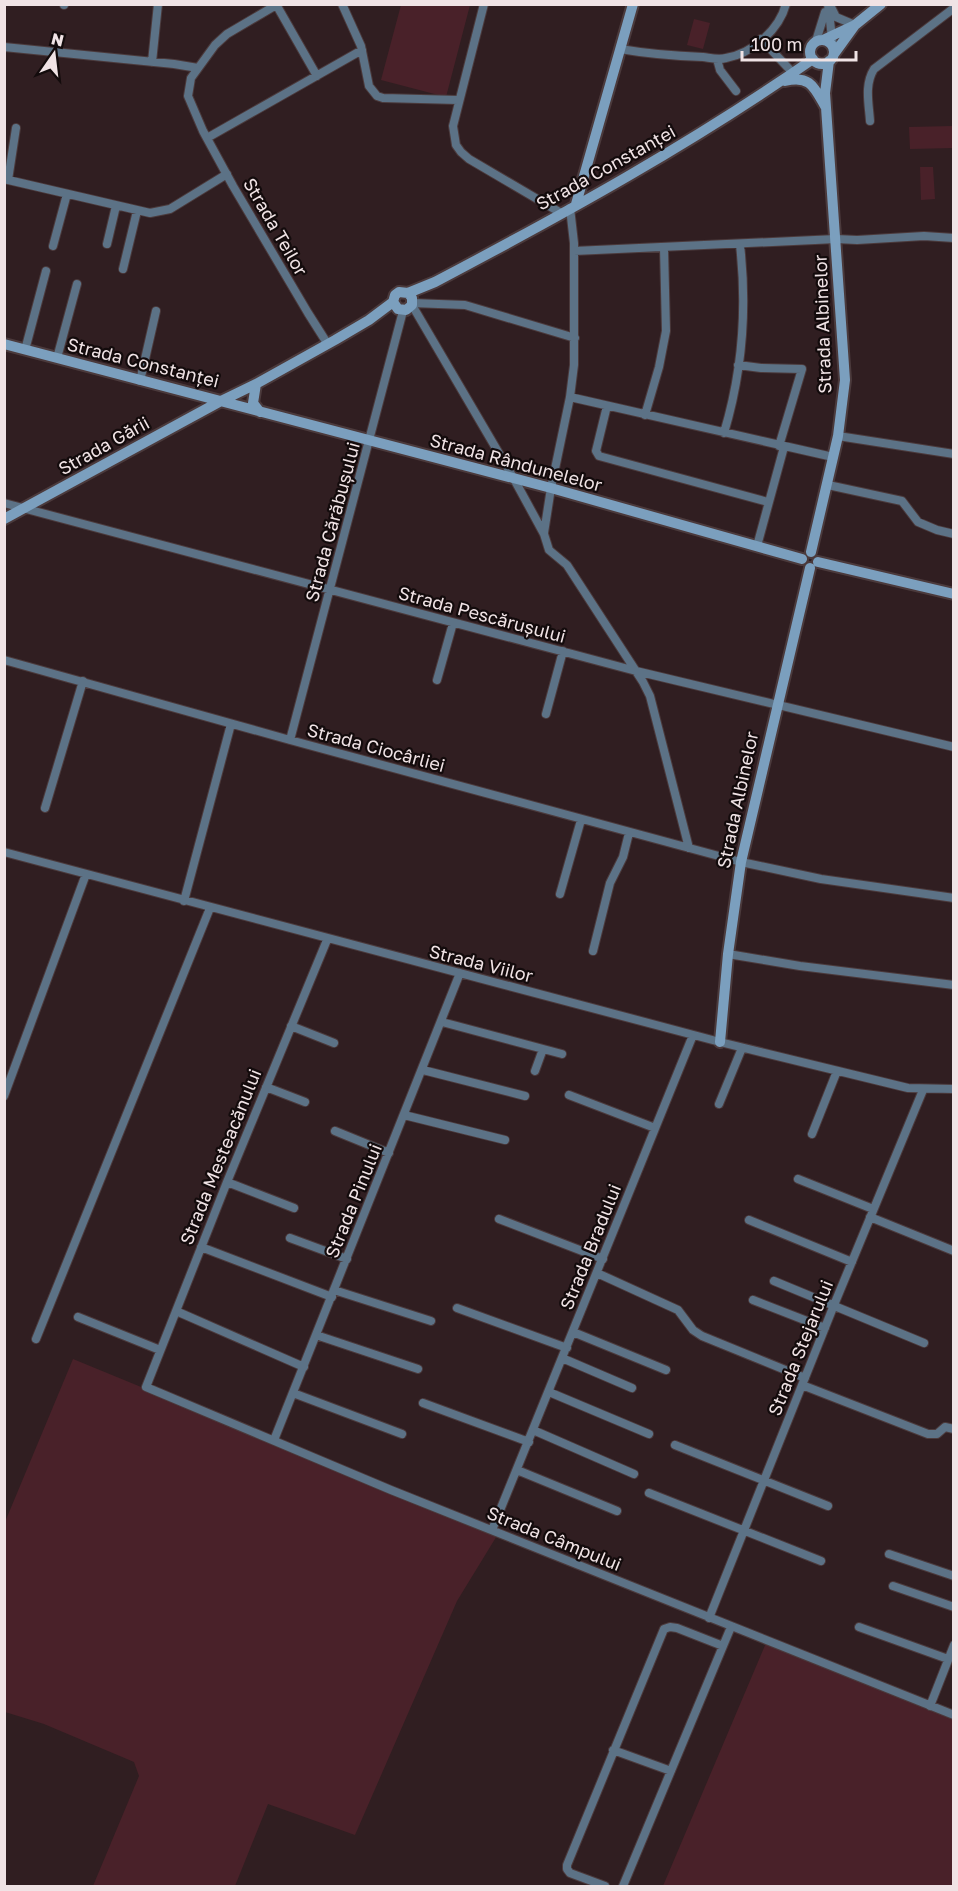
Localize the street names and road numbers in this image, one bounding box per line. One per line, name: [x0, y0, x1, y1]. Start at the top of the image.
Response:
street label: Strada Constanței: [532, 120, 679, 214]
street label: Strada Teilor: [239, 174, 313, 279]
street label: Strada Albinelor: [809, 254, 835, 394]
street label: Strada Constanței: [65, 333, 221, 392]
street label: Strada Gării: [54, 411, 153, 479]
street label: Strada Rândunelelor: [428, 428, 605, 496]
street label: Strada Cărăbușului: [300, 439, 364, 604]
street label: Strada Pescărușului: [396, 581, 568, 647]
street label: Strada Ciocârliei: [305, 718, 448, 776]
street label: Strada Albinelor: [712, 729, 762, 870]
street label: Strada Viilor: [427, 940, 535, 987]
street label: Strada Mesteacănului: [175, 1065, 265, 1248]
street label: Strada Pinului: [320, 1140, 386, 1261]
street label: Strada Bradului: [555, 1181, 625, 1313]
street label: Strada Stejarului: [763, 1277, 837, 1419]
street label: Strada Câmpului: [484, 1501, 625, 1575]

